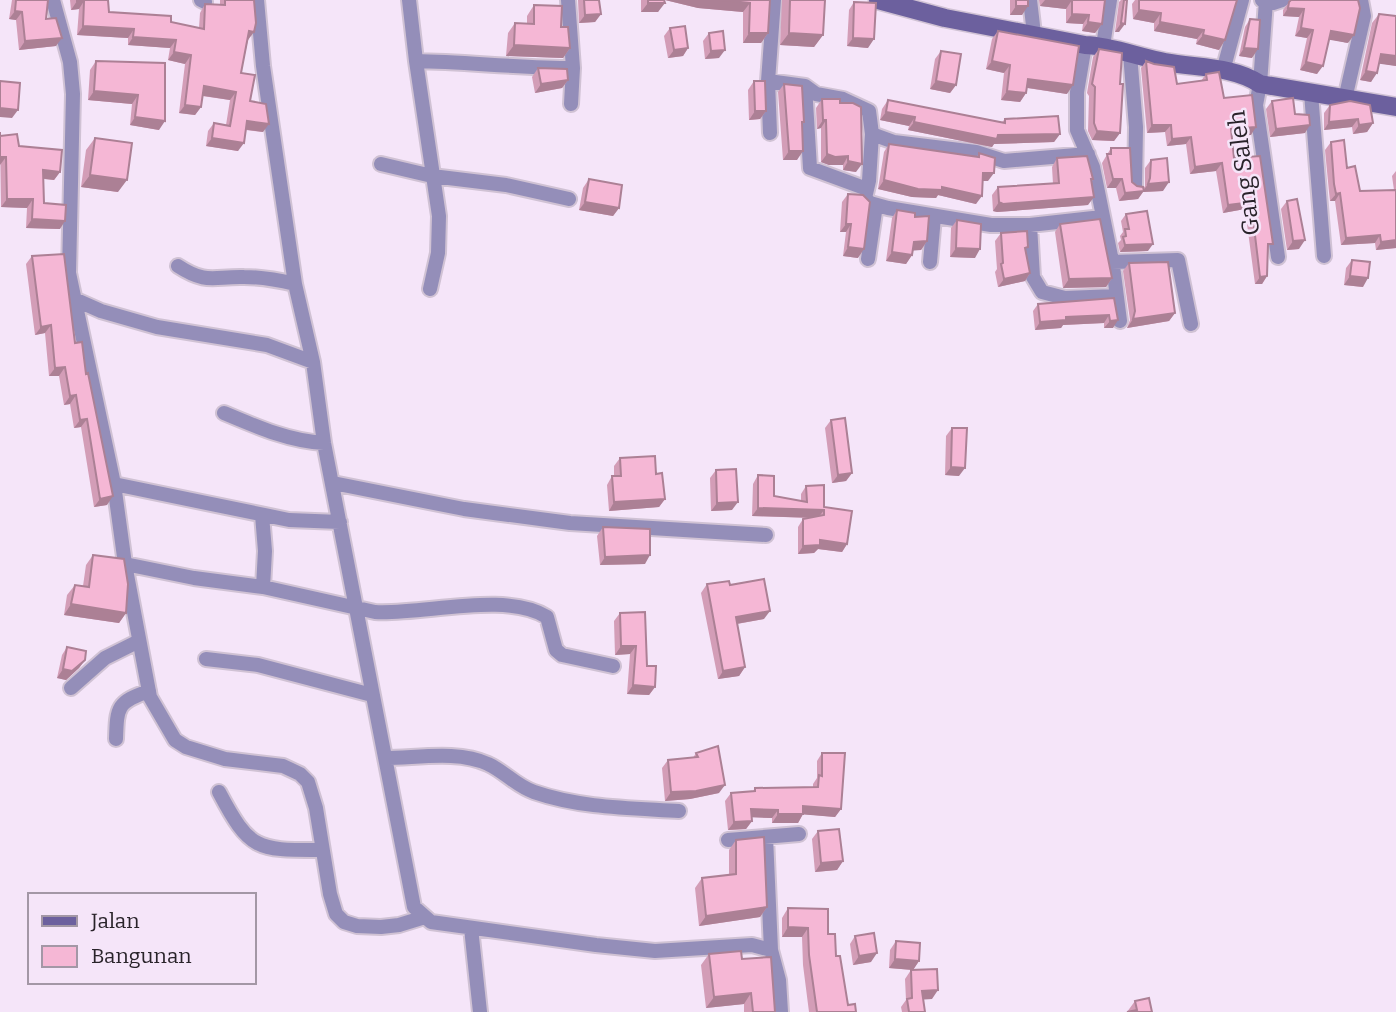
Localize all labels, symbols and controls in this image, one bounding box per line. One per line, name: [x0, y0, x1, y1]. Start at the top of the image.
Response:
street label: Gang Saleh: [1222, 109, 1266, 237]
legend: [28, 893, 256, 984]
text: Jalan: [90, 908, 140, 934]
text: Bangunan: [91, 943, 192, 969]

